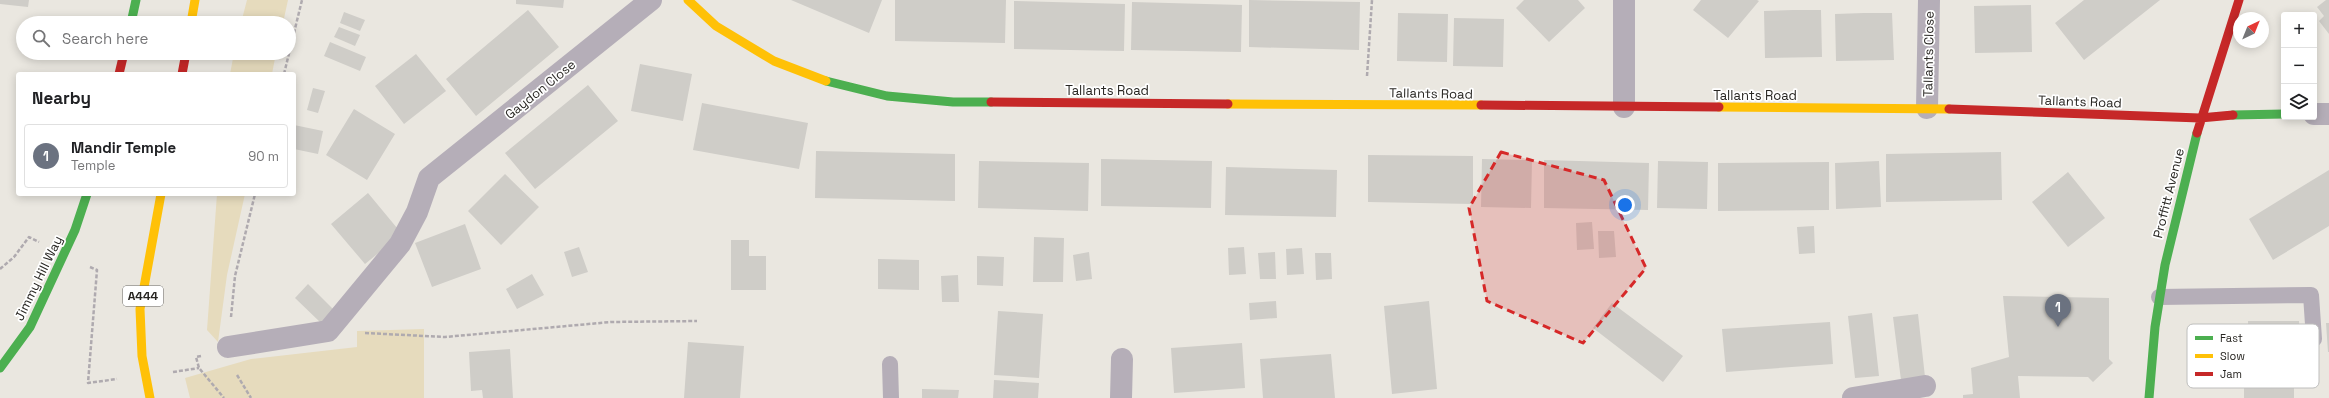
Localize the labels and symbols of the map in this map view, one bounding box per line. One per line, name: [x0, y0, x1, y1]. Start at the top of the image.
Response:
street label: Tallants Close: [1919, 11, 1938, 97]
north arrow: [2233, 12, 2269, 48]
street label: Gaydon Close: [502, 56, 579, 123]
street label: Tallants Road: [1065, 82, 1149, 99]
street label: Tallants Road: [1389, 84, 1473, 103]
street label: Tallants Road: [1713, 87, 1797, 104]
street label: Tallants Road: [2038, 92, 2122, 111]
street label: Proffitt Avenue: [2149, 146, 2188, 240]
your location: [1615, 195, 1635, 215]
street label: Jimmy Hill Way: [11, 233, 66, 323]
road number: A444: [123, 286, 163, 306]
pin: 1: [2045, 294, 2071, 327]
legend: [2187, 324, 2319, 388]
text: Fast: [2220, 331, 2243, 345]
text: Slow: [2220, 349, 2245, 363]
text: Jam: [2220, 367, 2242, 381]

